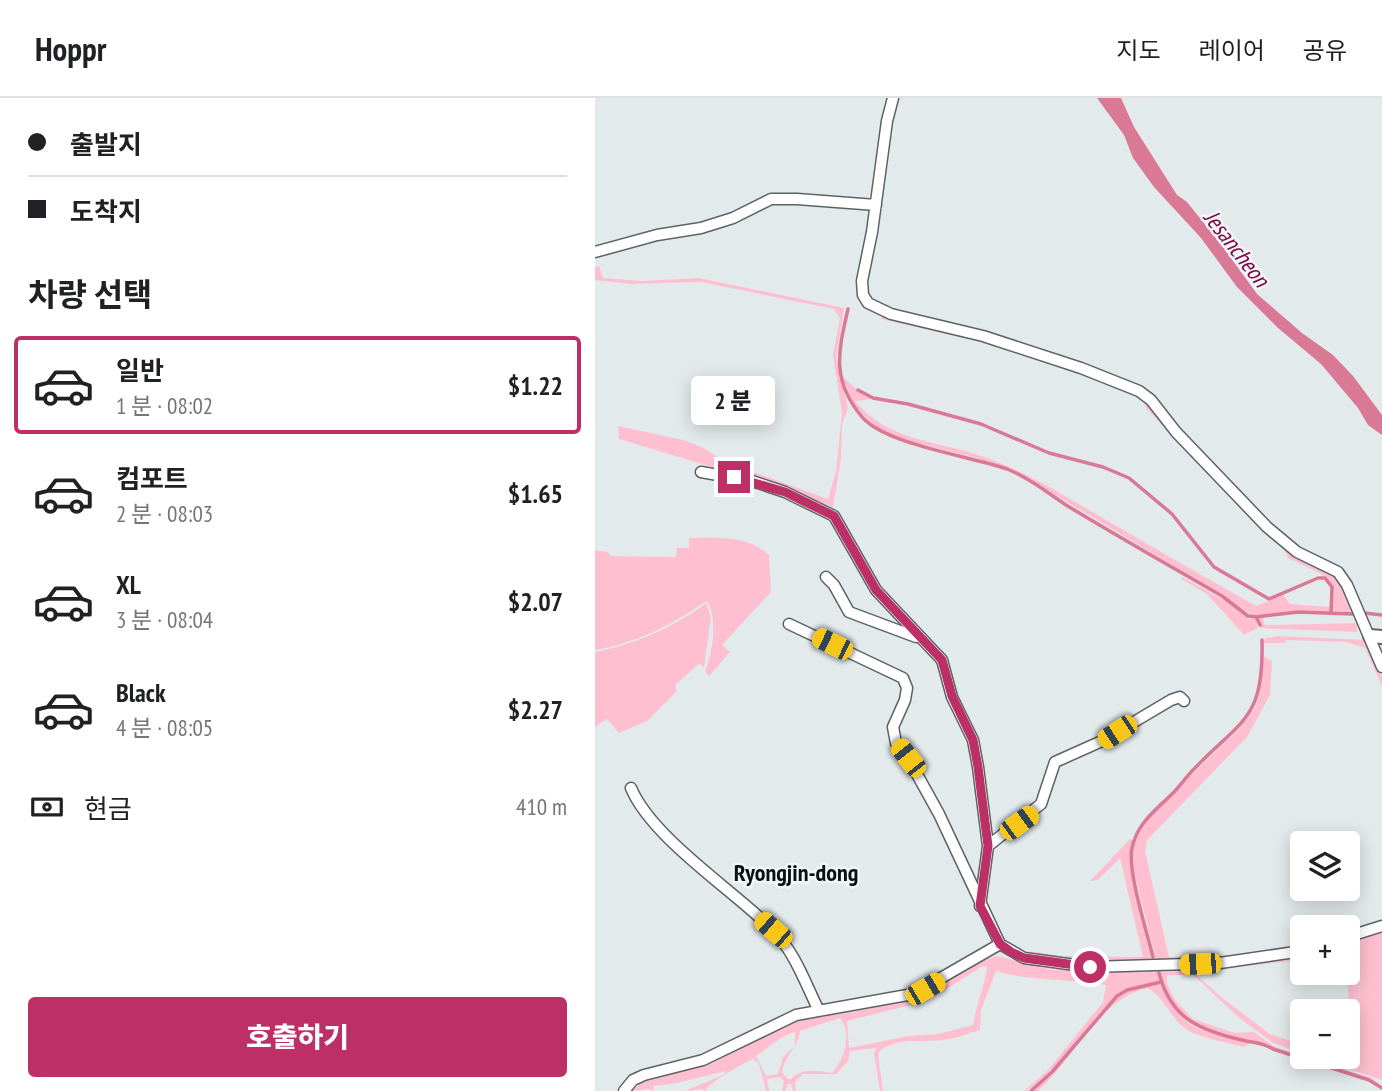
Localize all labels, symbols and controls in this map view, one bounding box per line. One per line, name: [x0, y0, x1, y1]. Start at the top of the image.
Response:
text: Hoppr: [35, 27, 106, 70]
text: 지도: [1116, 35, 1161, 66]
text: 레이어: [1199, 35, 1265, 66]
text: 공유: [1303, 35, 1347, 66]
text: 출발지: [70, 128, 142, 161]
text: 도착지: [70, 195, 142, 228]
water label: Jesancheon: [1197, 203, 1277, 294]
text: 차량 선택: [28, 273, 152, 315]
icon: car: [32, 354, 95, 417]
text: 일반: [116, 354, 164, 387]
text: $1.22: [508, 369, 563, 402]
callout: 2 분: [692, 376, 776, 424]
text: 2 분: [715, 386, 751, 415]
text: 1 분 · 08:02: [116, 391, 213, 420]
route end: [718, 461, 750, 493]
icon: car: [32, 462, 95, 525]
text: 컴포트: [116, 462, 188, 495]
text: $1.65: [508, 477, 563, 510]
text: 2 분 · 08:03: [116, 499, 213, 528]
text: XL: [116, 568, 141, 601]
icon: car: [32, 570, 95, 633]
text: $2.07: [508, 585, 563, 618]
text: 3 분 · 08:04: [116, 605, 213, 634]
car: [809, 625, 856, 663]
text: Black: [116, 676, 166, 709]
icon: car: [32, 678, 95, 741]
text: $2.27: [508, 693, 563, 726]
car: [1094, 712, 1141, 752]
text: 4 분 · 08:05: [116, 713, 213, 742]
car: [887, 735, 930, 781]
icon: cash: [28, 788, 66, 826]
text: 현금: [84, 792, 132, 825]
text: 410 m: [516, 792, 567, 821]
car: [996, 802, 1043, 844]
map controls: [1290, 831, 1360, 1069]
button: layers: [1290, 831, 1360, 901]
district label: Ryongjin-dong: [734, 857, 858, 888]
car: [751, 908, 796, 952]
button: +: [1290, 915, 1360, 985]
route start: [1074, 951, 1106, 983]
car: [1179, 953, 1222, 975]
car: [902, 969, 949, 1009]
button: 호출하기: [28, 997, 567, 1077]
button: −: [1290, 999, 1360, 1069]

